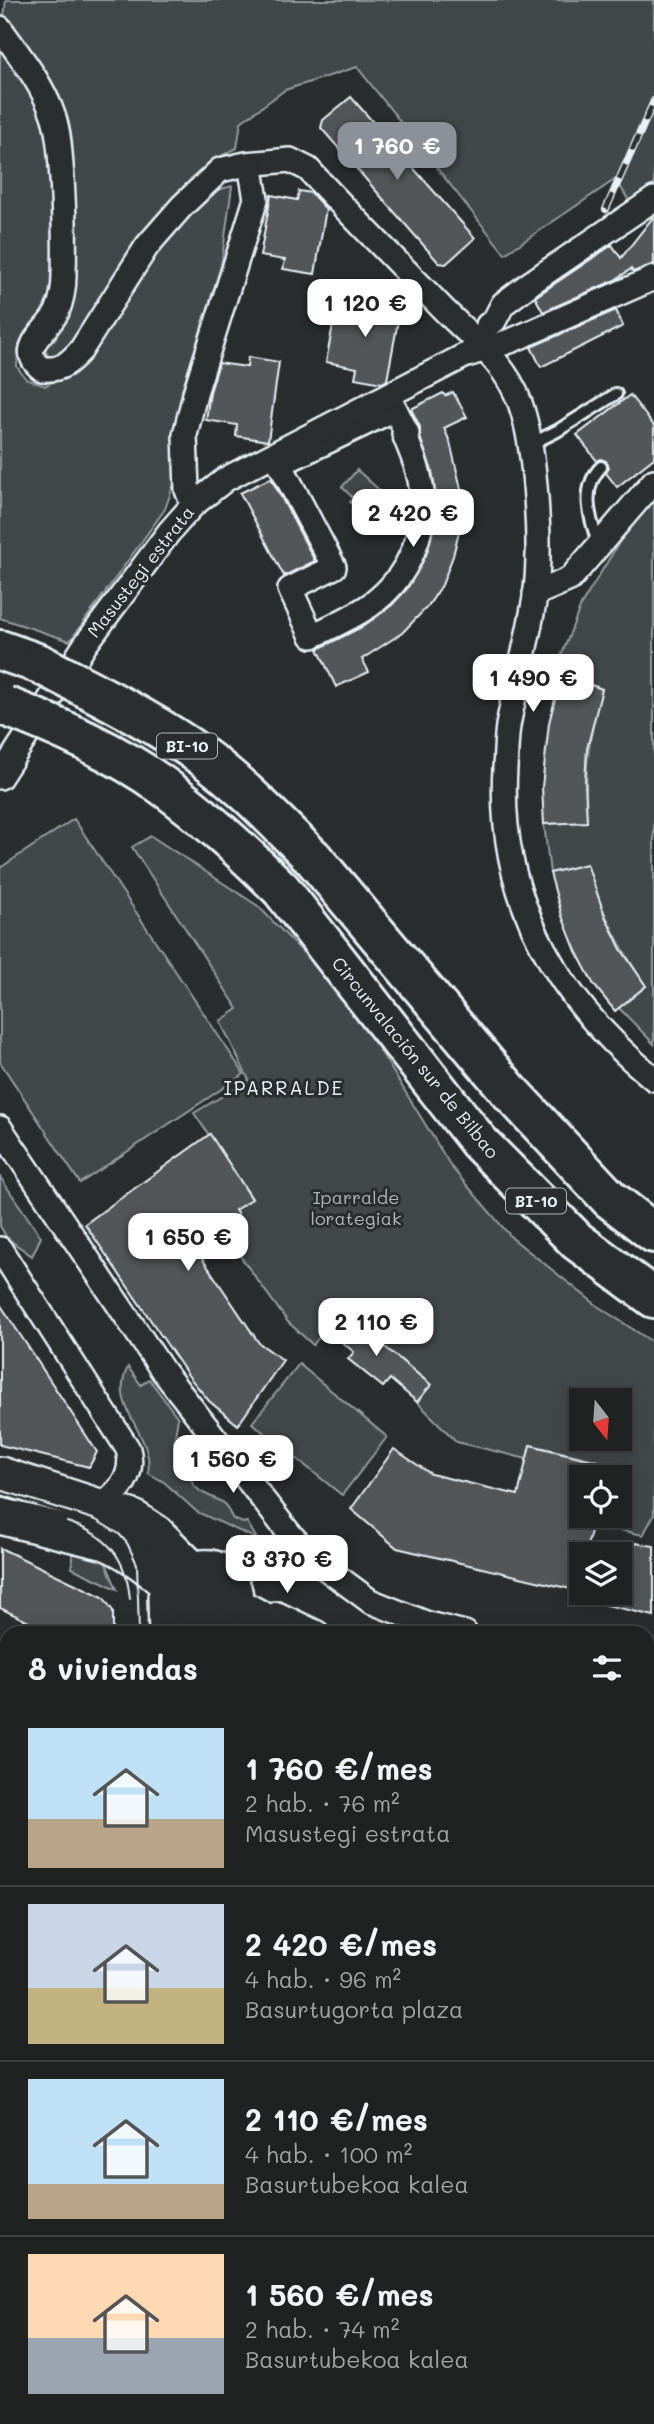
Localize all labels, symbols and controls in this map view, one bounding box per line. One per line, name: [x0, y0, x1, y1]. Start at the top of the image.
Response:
pin: 1 760 €: [332, 122, 462, 182]
text: 1 760 €: [354, 130, 440, 160]
pin: 1 120 €: [300, 280, 430, 339]
text: 1 120 €: [323, 287, 407, 317]
pin: 2 420 €: [348, 490, 478, 549]
text: 2 420 €: [368, 497, 458, 527]
street label: Masustegi estrata: [81, 501, 199, 642]
pin: 1 490 €: [468, 654, 598, 714]
text: 1 490 €: [489, 662, 577, 692]
road number: BI-10: [157, 734, 217, 758]
street label: Circunvalación sur de Bilbao: [327, 951, 505, 1163]
district label: IPARRALDE: [224, 1075, 345, 1100]
park label: Iparralde lorategiak: [310, 1185, 402, 1230]
road number: BI-10: [506, 1189, 566, 1214]
pin: 1 650 €: [123, 1214, 253, 1273]
text: 1 650 €: [144, 1221, 232, 1251]
pin: 2 110 €: [311, 1298, 441, 1358]
text: 2 110 €: [334, 1306, 418, 1336]
north arrow: [569, 1388, 632, 1451]
map controls: [569, 1388, 632, 1605]
pin: 1 560 €: [168, 1436, 298, 1495]
text: 1 560 €: [189, 1443, 277, 1473]
button: locate: [569, 1465, 632, 1528]
pin: 3 370 €: [222, 1536, 352, 1595]
button: layers: [569, 1542, 632, 1605]
text: 3 370 €: [242, 1543, 332, 1573]
text: 8 viviendas: [28, 1648, 198, 1688]
icon: filters: [588, 1649, 626, 1687]
text: 1 760 €/mes: [245, 1748, 433, 1788]
icon: home: [84, 1756, 168, 1840]
text: 2 hab. · 76 m²: [245, 1788, 400, 1818]
text: Masustegi estrata: [245, 1818, 451, 1848]
text: 2 420 €/mes: [245, 1924, 437, 1964]
icon: home: [84, 1932, 168, 2016]
text: 4 hab. · 96 m²: [245, 1964, 401, 1994]
text: Basurtugorta plaza: [245, 1994, 463, 2024]
text: 2 110 €/mes: [245, 2099, 428, 2139]
icon: home: [84, 2107, 168, 2191]
text: 4 hab. · 100 m²: [245, 2139, 412, 2169]
text: Basurtubekoa kalea: [245, 2169, 469, 2199]
text: 1 560 €/mes: [245, 2274, 434, 2314]
icon: home: [84, 2282, 168, 2366]
text: 2 hab. · 74 m²: [245, 2314, 399, 2344]
text: Basurtubekoa kalea: [245, 2344, 469, 2374]

